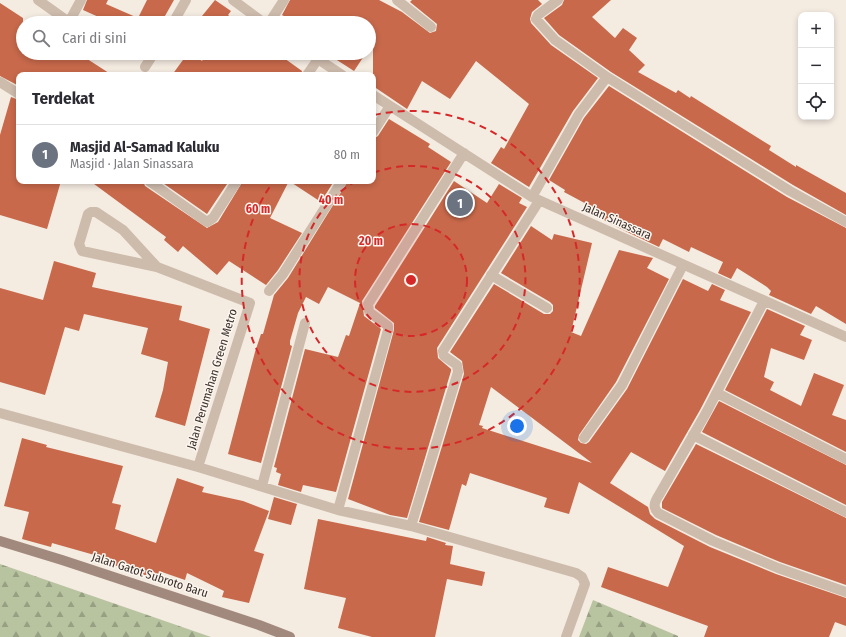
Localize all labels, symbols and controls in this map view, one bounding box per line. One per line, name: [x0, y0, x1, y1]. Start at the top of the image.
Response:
map controls: [798, 12, 834, 120]
button: +: [798, 12, 834, 48]
search box: [16, 16, 376, 60]
icon: search: [30, 27, 52, 49]
text: Cari di sini: [62, 29, 127, 47]
button: −: [798, 48, 834, 84]
button: locate: [798, 84, 834, 120]
text: Terdekat: [32, 88, 94, 109]
text: Masjid Al-Samad Kaluku: [70, 138, 219, 156]
text: 1: [42, 147, 48, 162]
text: 80 m: [334, 147, 360, 162]
text: Masjid · Jalan Sinassara: [70, 156, 194, 171]
pin: 1: [447, 188, 473, 218]
text: 40 m: [319, 193, 343, 207]
street label: Jalan Sinassara: [580, 200, 654, 242]
text: 60 m: [246, 202, 270, 216]
text: 20 m: [358, 234, 383, 248]
centre of rings: [404, 273, 418, 287]
street label: Jalan Perumahan Green Metro: [184, 307, 240, 451]
your location: [507, 416, 527, 436]
street label: Jalan Gatot Subroto Baru: [90, 550, 210, 600]

